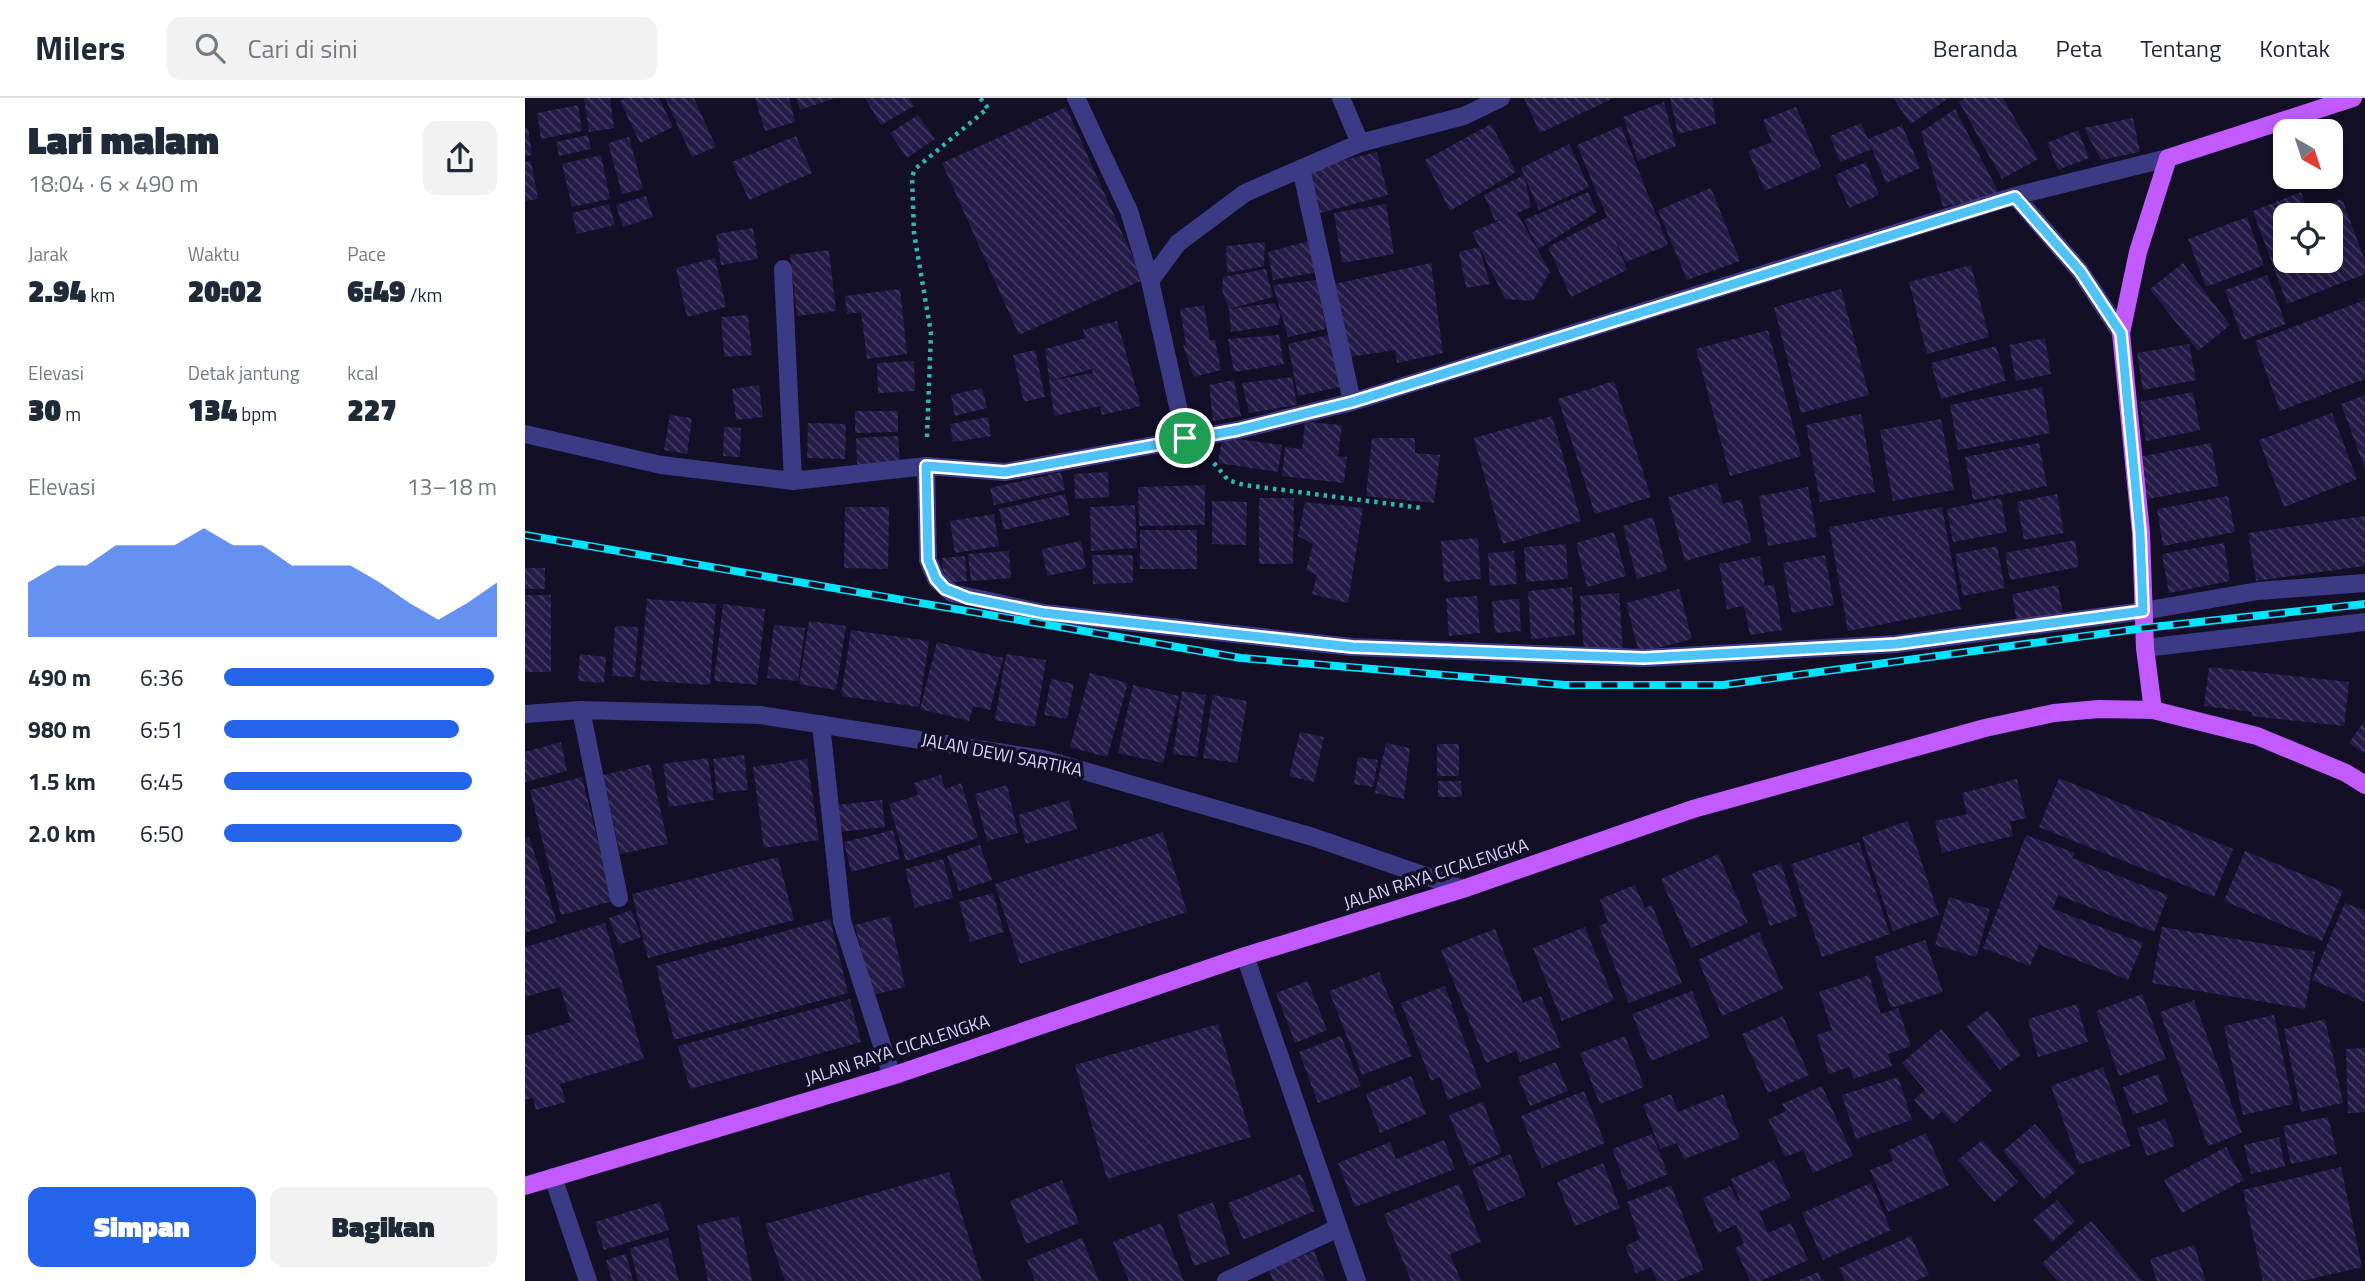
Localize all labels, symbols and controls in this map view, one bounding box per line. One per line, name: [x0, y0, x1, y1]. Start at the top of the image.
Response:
search box: [167, 17, 657, 80]
text: Milers: [35, 23, 125, 73]
icon: search: [191, 29, 229, 67]
text: Cari di sini: [247, 29, 358, 68]
text: Beranda: [1933, 30, 2018, 66]
text: Peta: [2056, 30, 2102, 66]
text: Tentang: [2140, 30, 2221, 66]
text: Kontak: [2259, 30, 2330, 66]
text: Lari malam: [28, 111, 219, 169]
north arrow: [2273, 119, 2343, 189]
map controls: [2273, 119, 2343, 273]
button: share: [423, 121, 497, 195]
text: 18:04 · 6 × 490 m: [28, 166, 198, 201]
button: locate: [2273, 203, 2343, 273]
text: Jarak: [28, 239, 68, 268]
text: Waktu: [188, 239, 240, 268]
text: Pace: [347, 239, 386, 268]
text: 2.94: [28, 268, 86, 314]
text: 20:02: [188, 268, 262, 314]
text: 6:49: [347, 268, 405, 314]
text: km: [86, 280, 115, 309]
text: /km: [405, 280, 442, 309]
text: Elevasi: [28, 358, 84, 387]
text: Detak jantung: [188, 358, 299, 387]
text: kcal: [347, 358, 378, 387]
text: 30: [28, 387, 61, 433]
text: 134: [188, 387, 237, 433]
text: 227: [347, 387, 397, 433]
text: m: [61, 399, 81, 428]
text: bpm: [237, 399, 277, 428]
pin: [1155, 408, 1215, 468]
icon: arrive: [1166, 419, 1204, 457]
text: Elevasi: [28, 469, 96, 504]
text: 13–18 m: [407, 469, 497, 504]
text: 490 m: [28, 660, 91, 695]
text: 6:36: [140, 660, 184, 695]
text: 980 m: [28, 712, 91, 747]
text: 6:51: [140, 712, 184, 747]
street label: JALAN DEWI SARTIKA: [919, 726, 1085, 783]
text: 1.5 km: [28, 764, 96, 799]
text: 6:45: [140, 764, 184, 799]
text: 2.0 km: [28, 816, 96, 851]
text: 6:50: [140, 816, 184, 851]
street label: JALAN RAYA CICALENGKA: [1340, 831, 1532, 916]
street label: JALAN RAYA CICALENGKA: [801, 1007, 993, 1092]
button: Simpan: [28, 1187, 256, 1267]
button: Bagikan: [270, 1187, 497, 1267]

